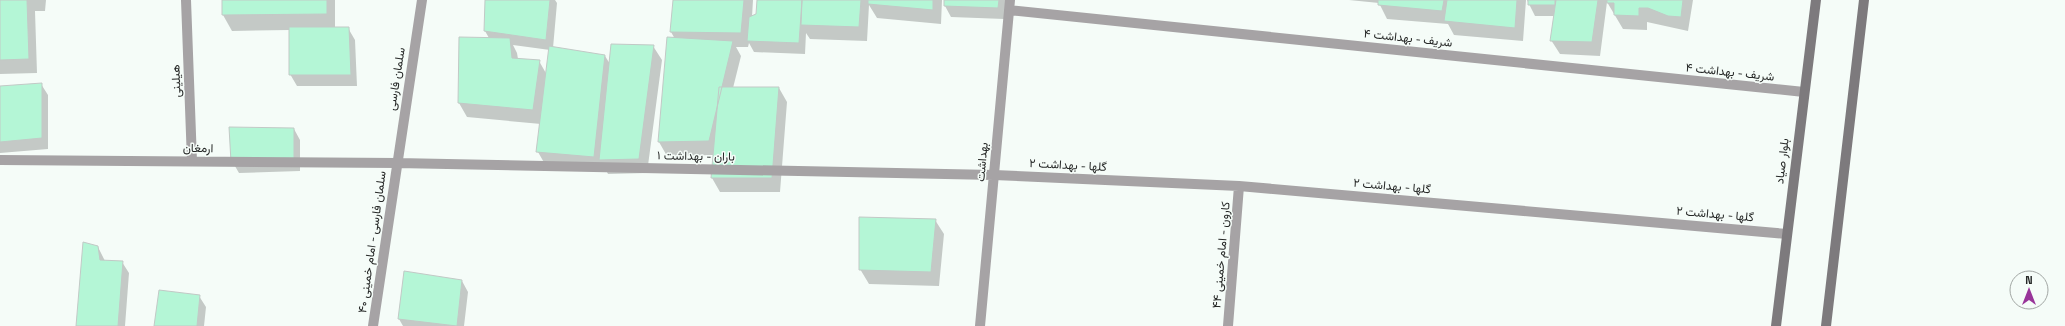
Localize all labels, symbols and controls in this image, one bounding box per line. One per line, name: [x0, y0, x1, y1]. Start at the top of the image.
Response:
street label: شریف - بهداشت ۴: [1363, 25, 1453, 51]
street label: سلمان فارسی: [383, 46, 409, 112]
street label: شریف - بهداشت ۴: [1685, 59, 1775, 85]
street label: هیلینی: [167, 64, 185, 98]
street label: بلوار صیاد: [1771, 137, 1793, 185]
street label: ارمغان: [183, 140, 213, 156]
street label: بهداشت: [972, 142, 992, 182]
street label: باران - بهداشت ۱: [657, 147, 735, 165]
street label: گلها - بهداشت ۲: [1029, 155, 1107, 175]
street label: سلمان فارسی - امام خمینی ۴۰: [354, 170, 390, 314]
street label: گلها - بهداشت ۲: [1353, 175, 1431, 197]
street label: کارون - امام خمینی ۴۴: [1208, 201, 1234, 309]
street label: گلها - بهداشت ۲: [1676, 203, 1754, 225]
north arrow: [2009, 270, 2049, 310]
text: N: [2025, 273, 2033, 287]

